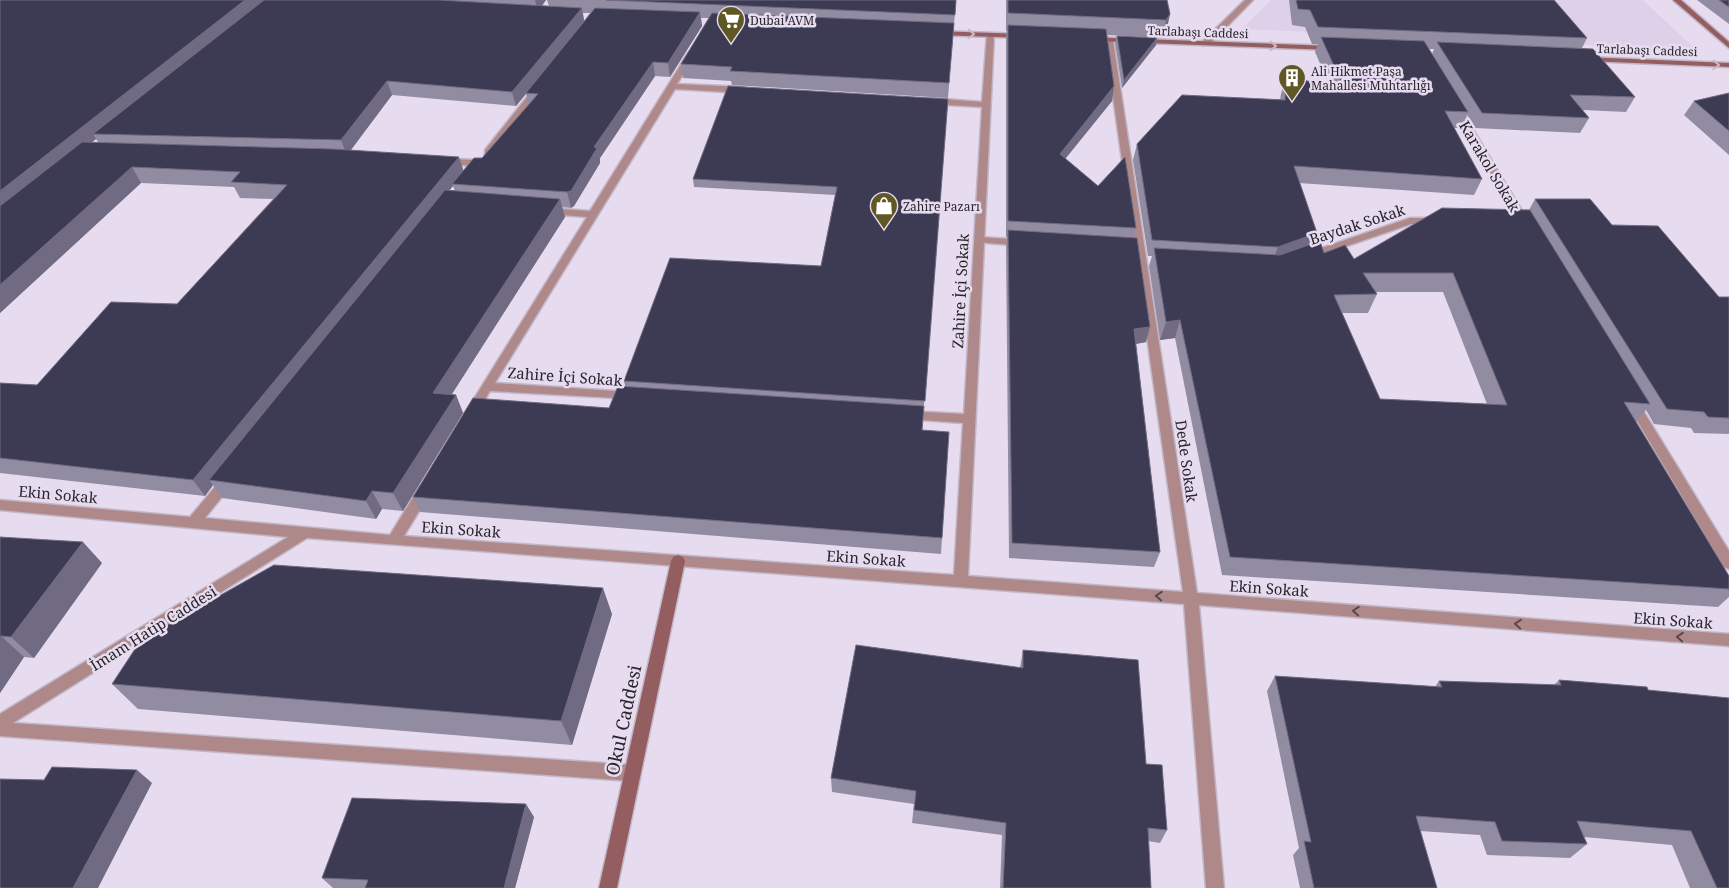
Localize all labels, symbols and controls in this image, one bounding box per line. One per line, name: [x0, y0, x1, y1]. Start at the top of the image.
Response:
supermarket icon: Dubai AVM: [716, 5, 746, 44]
place label: Dubai AVM: [750, 12, 814, 29]
street label: Tarlabaşı Caddesi: [1147, 22, 1249, 42]
one-way arrow: [967, 29, 975, 40]
street label: Tarlabaşı Caddesi: [1596, 40, 1698, 60]
one-way arrow: [1270, 41, 1278, 51]
one-way arrow: [1712, 59, 1720, 70]
building icon: Ali Hikmet Paşa Mahallesi Muhtarlığı: [1277, 63, 1307, 102]
place label: Ali Hikmet Paşa Mahallesi Muhtarlığı: [1311, 63, 1431, 94]
street label: Karakol Sokak: [1455, 117, 1525, 215]
shop icon: Zahire Pazarı: [869, 191, 899, 230]
place label: Zahire Pazarı: [903, 198, 980, 215]
street label: Baydak Sokak: [1307, 199, 1408, 249]
street label: Zahire İçi Sokak: [947, 233, 973, 349]
street label: Zahire İçi Sokak: [507, 362, 623, 390]
street label: Dede Sokak: [1171, 419, 1203, 504]
street label: Ekin Sokak: [18, 481, 99, 507]
street label: Ekin Sokak: [421, 516, 501, 542]
street label: Ekin Sokak: [826, 545, 906, 571]
street label: Ekin Sokak: [1229, 575, 1309, 601]
street label: İmam Hatip Caddesi: [86, 581, 220, 675]
one-way arrow: [1155, 591, 1163, 602]
one-way arrow: [1352, 606, 1360, 617]
street label: Ekin Sokak: [1633, 607, 1713, 633]
one-way arrow: [1514, 619, 1522, 630]
one-way arrow: [1676, 631, 1684, 642]
street label: Okul Caddesi: [600, 662, 646, 777]

